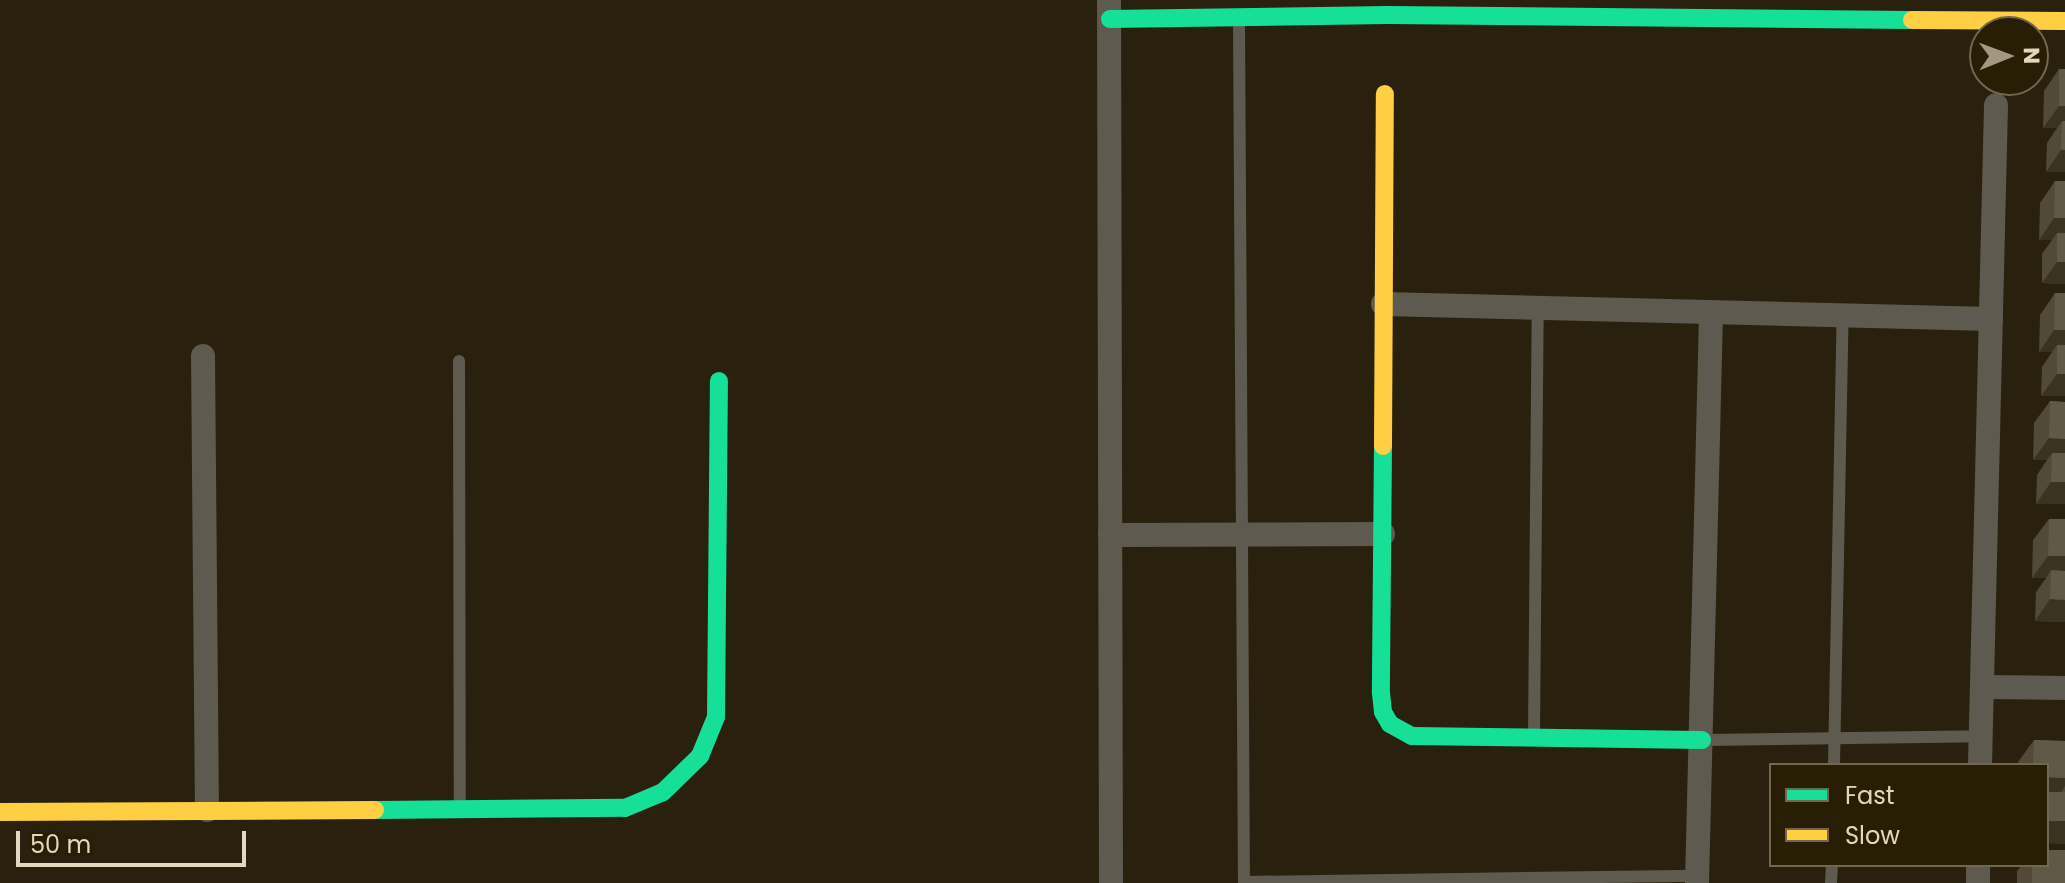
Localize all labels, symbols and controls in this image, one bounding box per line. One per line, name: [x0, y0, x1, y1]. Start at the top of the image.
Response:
north arrow: [1969, 16, 2049, 96]
text: N: [2016, 47, 2047, 64]
legend: [1769, 763, 2049, 867]
text: Fast: [1845, 779, 1895, 812]
scale bar: [20, 815, 250, 865]
text: Slow: [1845, 819, 1900, 852]
text: 50 m: [30, 828, 91, 861]

